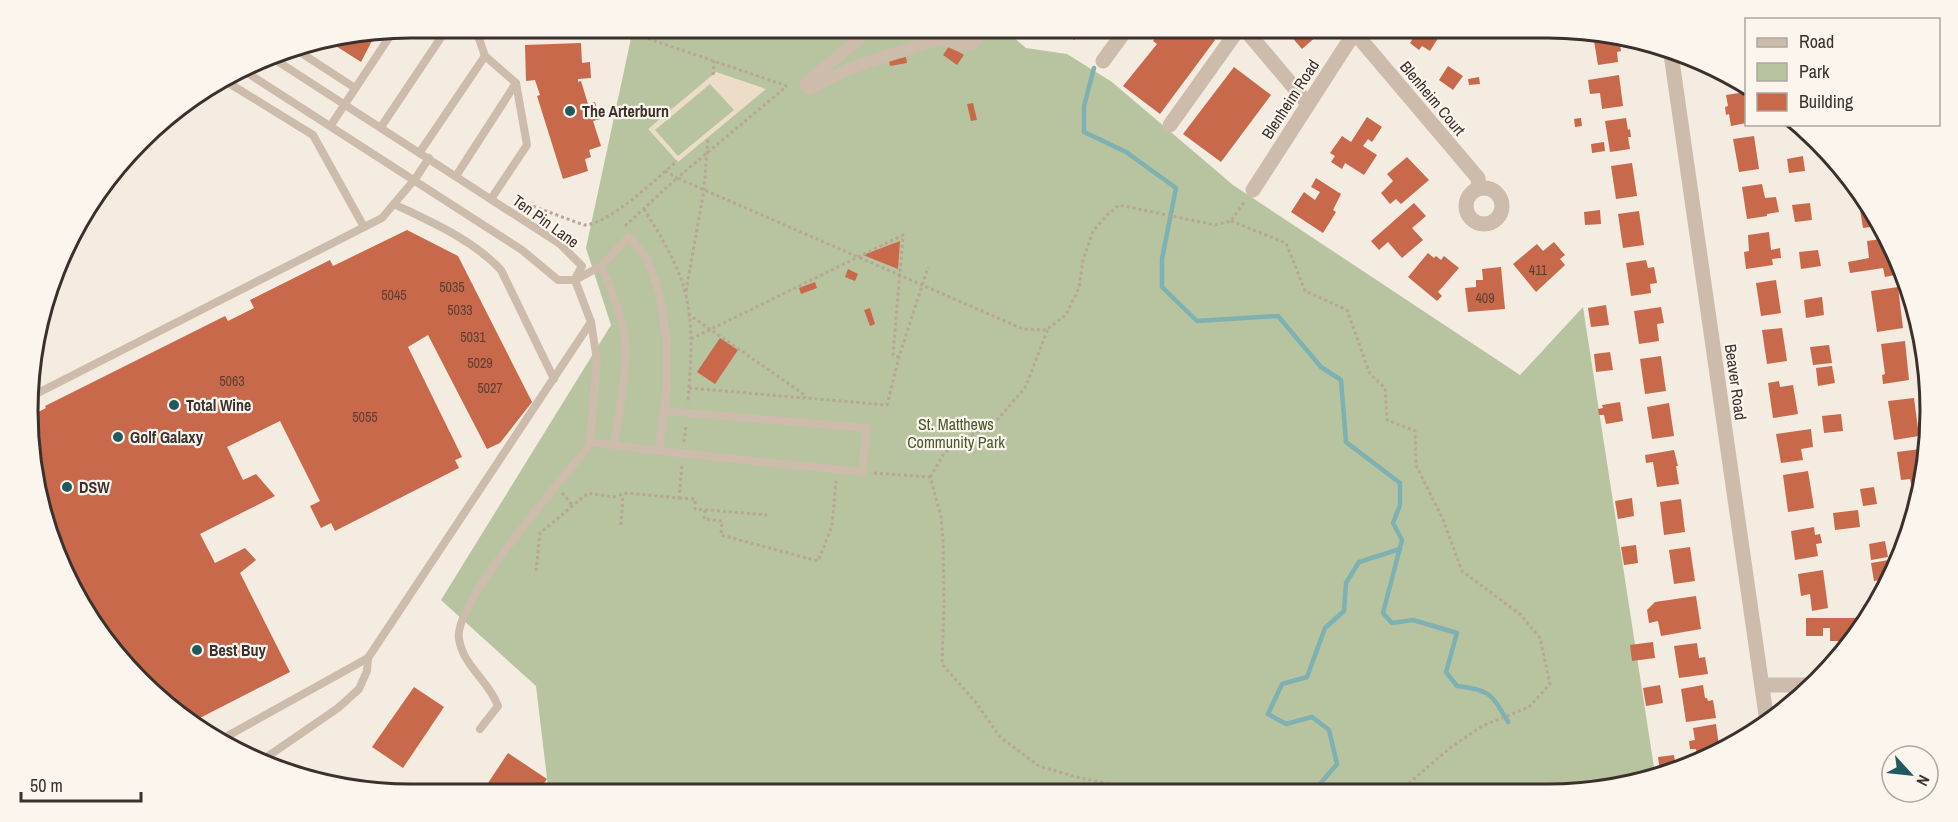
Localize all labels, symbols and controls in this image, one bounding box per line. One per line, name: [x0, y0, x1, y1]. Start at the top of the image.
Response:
legend: [1745, 18, 1940, 126]
text: Road: [1799, 29, 1834, 54]
street label: Blenheim Road: [1256, 55, 1324, 143]
street label: Blenheim Court: [1395, 56, 1471, 140]
text: Park: [1799, 59, 1830, 84]
text: Building: [1799, 89, 1854, 114]
place label: The Arterburn: [582, 100, 669, 122]
marker: The Arterburn: [563, 104, 577, 118]
street label: Ten Pin Lane: [508, 189, 584, 253]
house number: 411: [1529, 261, 1548, 279]
house number: 5035: [439, 278, 465, 296]
house number: 5045: [381, 286, 407, 304]
house number: 409: [1475, 289, 1495, 307]
house number: 5033: [447, 301, 473, 319]
house number: 5031: [460, 328, 486, 346]
street label: Beaver Road: [1720, 343, 1752, 421]
house number: 5029: [467, 354, 493, 372]
house number: 5063: [219, 372, 245, 390]
house number: 5027: [477, 379, 503, 397]
place label: Total Wine: [186, 394, 251, 416]
marker: Total Wine: [167, 398, 181, 412]
house number: 5055: [352, 408, 378, 426]
park label: St. Matthews Community Park: [907, 413, 1005, 453]
place label: Golf Galaxy: [130, 426, 204, 448]
marker: Golf Galaxy: [111, 430, 125, 444]
place label: DSW: [79, 476, 110, 498]
marker: DSW: [60, 480, 74, 494]
place label: Best Buy: [209, 639, 267, 661]
marker: Best Buy: [190, 643, 204, 657]
north arrow: [1880, 744, 1940, 804]
scale bar: [21, 765, 141, 803]
text: N: [1911, 772, 1935, 790]
text: 50 m: [30, 773, 63, 798]

